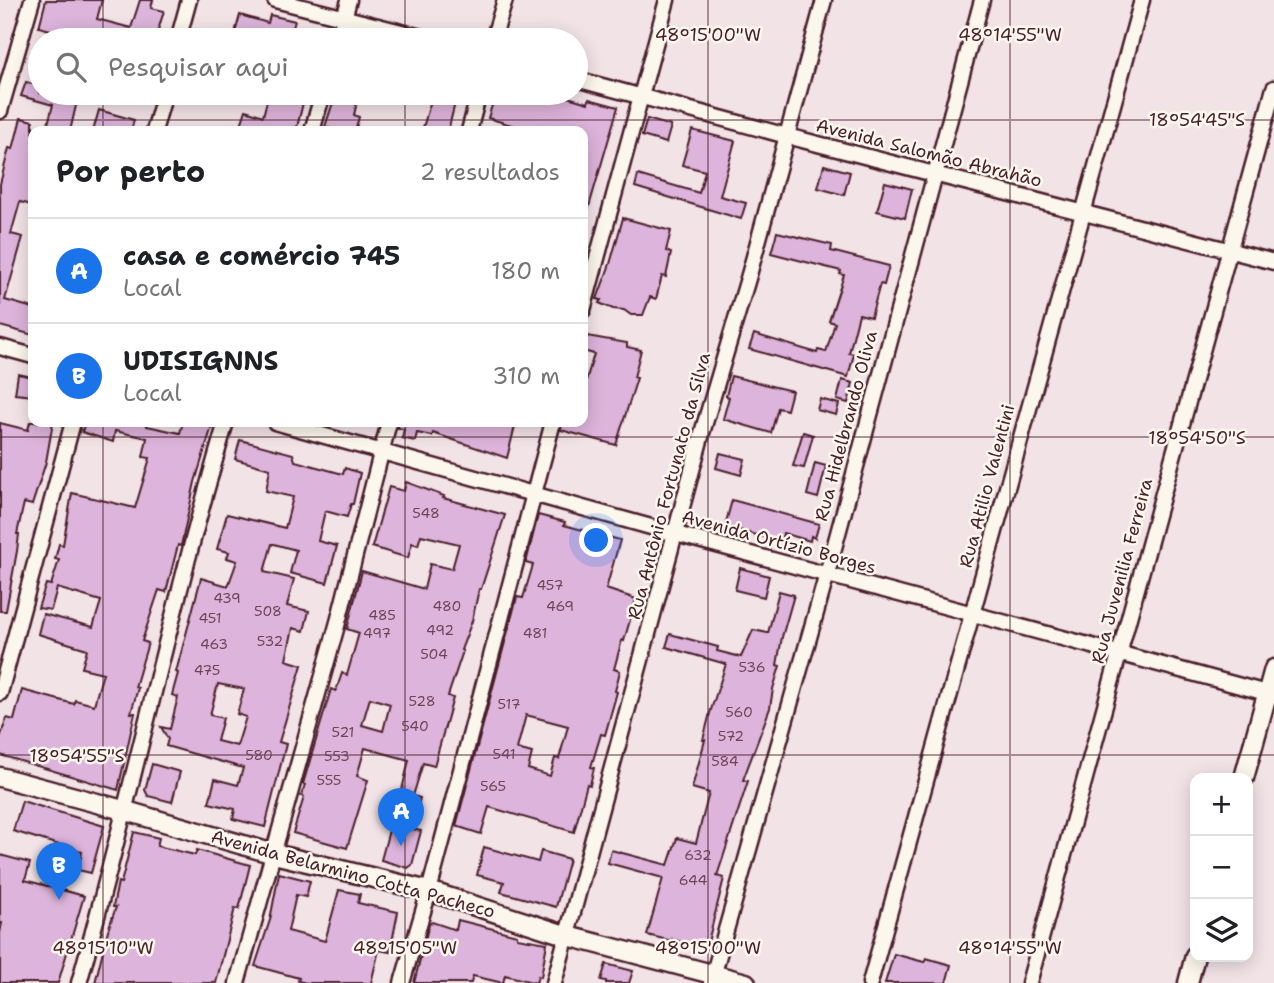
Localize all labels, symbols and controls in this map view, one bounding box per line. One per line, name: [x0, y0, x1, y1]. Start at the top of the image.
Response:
text: 48°15'00"W: [655, 23, 761, 47]
text: 48°14'55"W: [958, 23, 1062, 47]
search box: [28, 28, 588, 105]
icon: search: [52, 48, 90, 86]
text: Pesquisar aqui: [108, 49, 289, 84]
text: 18°54'45"S: [1149, 108, 1245, 132]
street label: Avenida Salomão Abrahão: [814, 113, 1044, 193]
text: Por perto: [56, 151, 205, 192]
text: 2 resultados: [420, 157, 560, 187]
text: casa e comércio 745: [123, 238, 400, 273]
text: A: [70, 256, 88, 286]
text: 180 m: [491, 256, 560, 286]
text: Local: [123, 273, 181, 303]
street label: Rua Hidelbrando Oliva: [809, 328, 883, 524]
text: UDISIGNNS: [123, 343, 278, 378]
street label: Rua Antônio Fortunato da Silva: [622, 350, 716, 622]
text: B: [72, 361, 86, 391]
text: 310 m: [492, 361, 560, 391]
text: Local: [123, 378, 181, 408]
street label: Rua Atilio Valentini: [954, 402, 1020, 570]
text: 18°54'50"S: [1148, 426, 1246, 450]
street label: Rua Juvenilia Ferreira: [1086, 476, 1158, 666]
house number: 548: [412, 504, 440, 522]
street label: Avenida Ortízio Borges: [679, 504, 879, 580]
your location: [579, 523, 613, 557]
house number: 457: [536, 576, 564, 594]
house number: 439: [213, 589, 241, 607]
house number: 480: [433, 597, 461, 615]
house number: 469: [546, 597, 574, 615]
house number: 508: [254, 602, 282, 620]
house number: 485: [368, 606, 396, 624]
house number: 451: [198, 609, 222, 627]
house number: 492: [426, 621, 454, 639]
house number: 497: [363, 624, 391, 642]
house number: 481: [523, 624, 547, 642]
house number: 532: [257, 632, 283, 650]
house number: 463: [200, 635, 228, 653]
house number: 504: [420, 645, 448, 663]
house number: 536: [738, 658, 766, 676]
house number: 475: [194, 661, 220, 679]
house number: 528: [408, 692, 436, 710]
house number: 517: [498, 695, 520, 713]
house number: 560: [725, 703, 753, 721]
house number: 540: [401, 717, 429, 735]
house number: 521: [332, 723, 354, 741]
house number: 572: [718, 727, 744, 745]
text: 18°54'55"S: [29, 744, 125, 768]
house number: 541: [492, 745, 516, 763]
house number: 580: [245, 746, 273, 764]
house number: 553: [324, 747, 350, 765]
house number: 584: [711, 752, 739, 770]
house number: 555: [317, 771, 341, 789]
map controls: [1190, 773, 1253, 962]
button: +: [1190, 773, 1253, 836]
house number: 565: [480, 777, 506, 795]
pin: A: [378, 788, 424, 846]
street label: Avenida Belarmino Cotta Pacheco: [208, 824, 498, 924]
button: −: [1190, 836, 1253, 899]
pin: B: [36, 842, 82, 900]
house number: 632: [684, 846, 712, 864]
house number: 644: [679, 871, 707, 889]
button: layers: [1190, 899, 1253, 962]
text: 48°15'10"W: [52, 936, 154, 960]
text: 48°15'05"W: [353, 936, 457, 960]
text: 48°15'00"W: [655, 936, 761, 960]
text: 48°14'55"W: [958, 936, 1062, 960]

